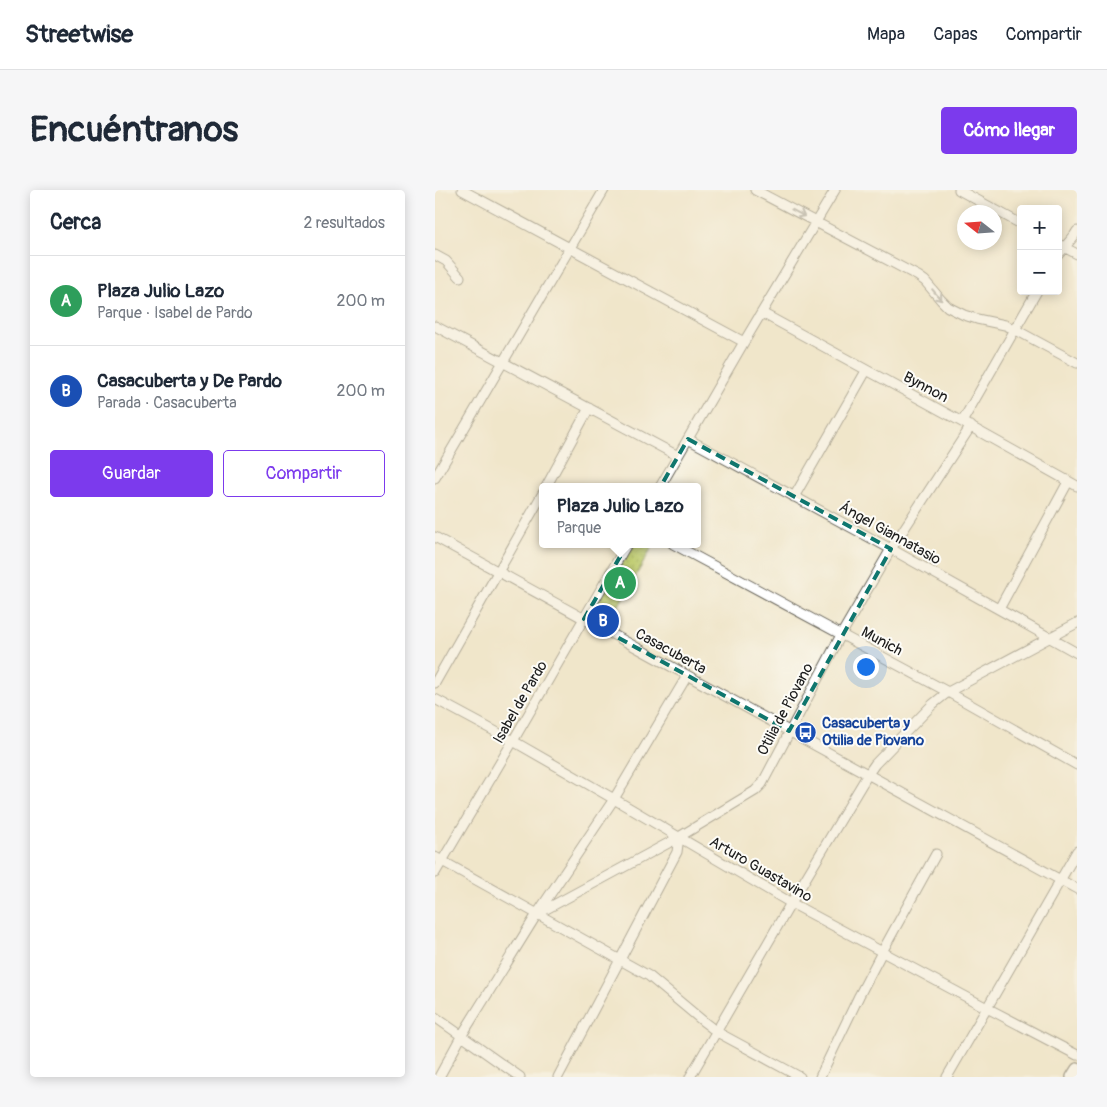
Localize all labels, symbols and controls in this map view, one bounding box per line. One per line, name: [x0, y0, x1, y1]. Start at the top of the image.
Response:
text: Streetwise: [25, 20, 133, 49]
text: Mapa: [867, 23, 905, 46]
text: Capas: [933, 23, 978, 46]
text: Compartir: [1006, 23, 1082, 46]
button: Cómo llegar: [941, 107, 1077, 154]
text: Encuéntranos: [30, 108, 238, 152]
north arrow: [957, 205, 1002, 250]
map controls: [1017, 205, 1062, 295]
button: +: [1017, 205, 1062, 250]
text: Cerca: [50, 209, 101, 236]
one-way arrow: [790, 209, 805, 218]
text: 2 resultados: [303, 213, 385, 233]
button: −: [1017, 250, 1062, 295]
text: Plaza Julio Lazo: [97, 279, 224, 303]
one-way arrow: [931, 288, 942, 301]
text: A: [61, 291, 71, 311]
text: 200 m: [337, 291, 385, 311]
text: Parque · Isabel de Pardo: [97, 303, 253, 323]
street label: Bynnon: [900, 368, 952, 407]
text: Casacuberta y De Pardo: [97, 369, 282, 393]
text: B: [61, 381, 71, 401]
text: 200 m: [337, 381, 385, 401]
text: Parada · Casacuberta: [97, 393, 237, 413]
button: Guardar: [50, 450, 213, 497]
button: Compartir: [223, 450, 385, 497]
popup: [539, 483, 701, 548]
text: Plaza Julio Lazo: [556, 494, 684, 518]
street label: Ángel Giannatasio: [836, 498, 944, 569]
text: Parque: [556, 518, 601, 538]
pin: A: [604, 564, 636, 602]
pin: B: [587, 602, 619, 640]
street label: Munich: [858, 623, 906, 660]
street label: Casacuberta: [632, 624, 710, 679]
your location: [853, 654, 879, 680]
street label: Isabel de Pardo: [489, 657, 552, 747]
street label: Otilia de Piovano: [753, 660, 818, 759]
place label: Casacuberta y Otilia de Piovano: [822, 714, 924, 750]
bus stop icon: Casacuberta y Otilia de Piovano: [794, 720, 818, 744]
street label: Arturo Guastavino: [706, 832, 815, 907]

